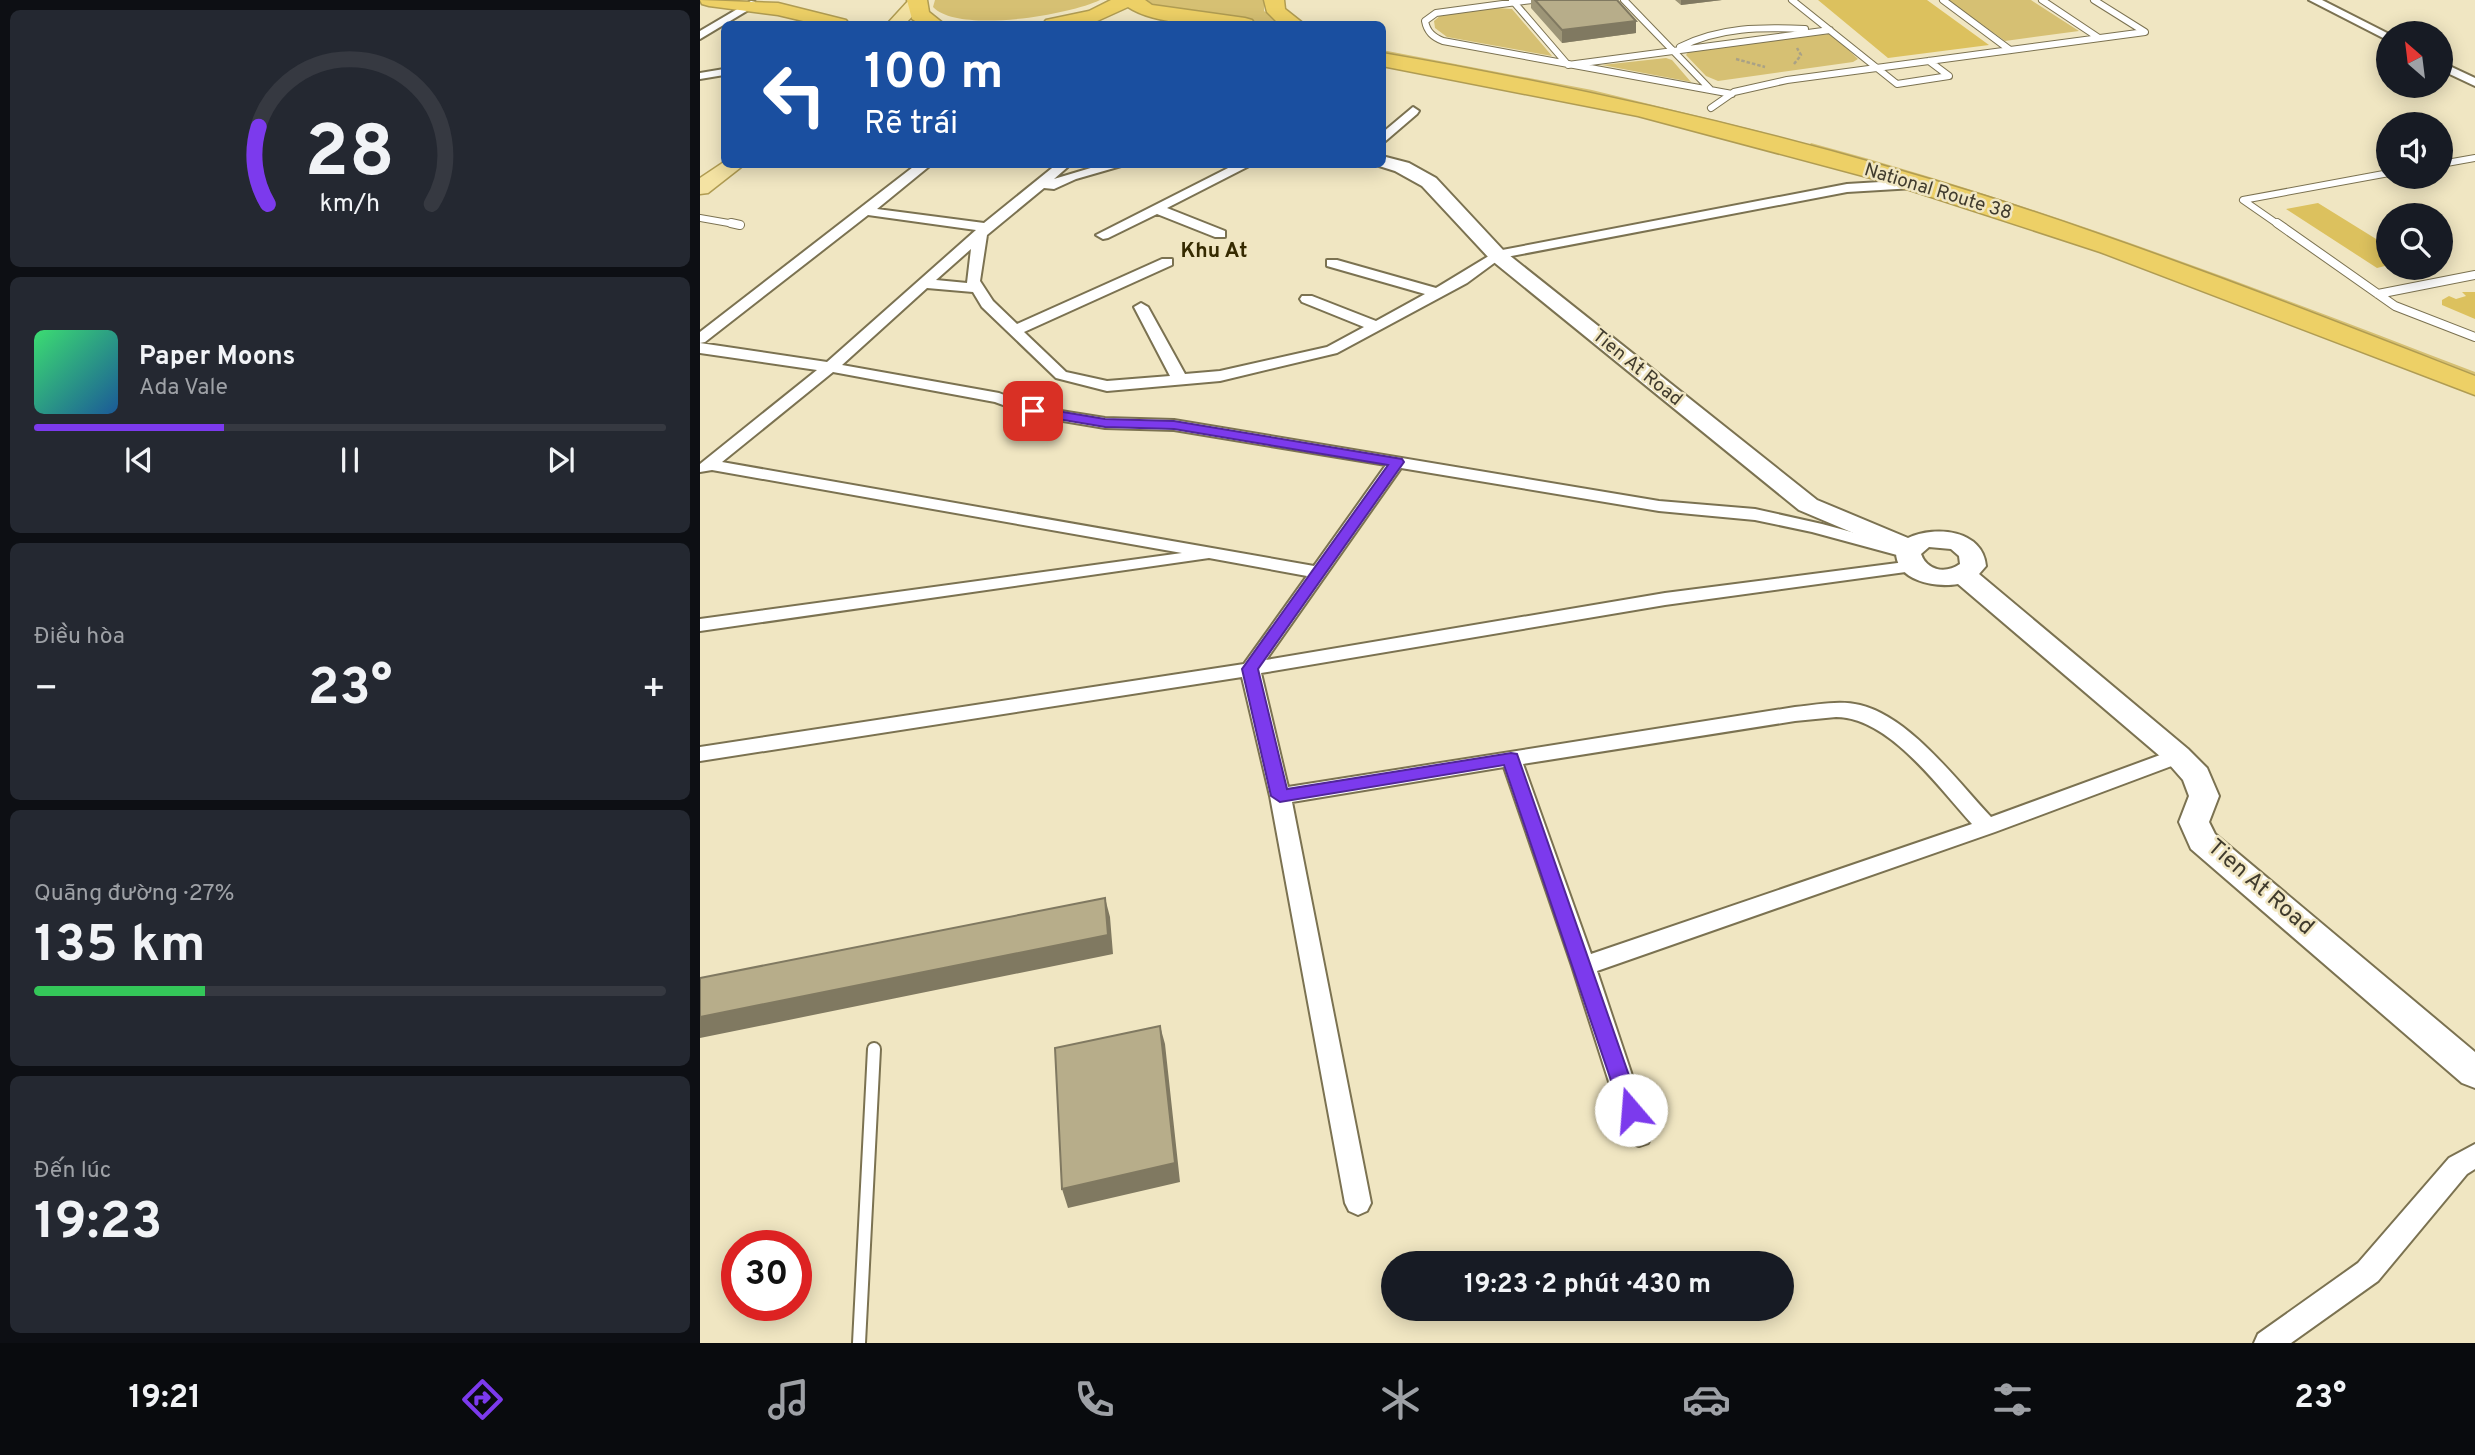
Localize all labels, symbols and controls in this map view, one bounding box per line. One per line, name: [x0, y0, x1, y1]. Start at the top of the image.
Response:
north arrow: [2376, 21, 2454, 98]
map controls: [2376, 21, 2453, 280]
text: 100 m: [864, 44, 1003, 106]
icon: left: [749, 49, 840, 140]
text: Rẽ trái: [864, 105, 958, 145]
text: 28: [305, 111, 395, 203]
button: sound: [2376, 112, 2453, 189]
street label: National Route 38: [1861, 158, 2015, 226]
text: km/h: [320, 189, 380, 221]
button: search: [2376, 203, 2453, 280]
district label: Khu At: [1180, 238, 1248, 265]
street label: Tien At Road: [1587, 324, 1687, 412]
text: Paper Moons: [139, 341, 295, 374]
text: Ada Vale: [139, 374, 228, 403]
pin: [1003, 381, 1063, 441]
icon: arrive: [1014, 392, 1052, 430]
icon: previous: [120, 441, 158, 479]
icon: pause: [331, 441, 369, 479]
icon: next: [542, 441, 580, 479]
text: Điều hòa: [34, 623, 125, 652]
text: 23°: [308, 657, 392, 723]
text: −: [34, 666, 59, 715]
text: +: [641, 666, 666, 715]
street label: Tien At Road: [2201, 834, 2319, 942]
text: Quãng đường · 27%: [34, 880, 235, 909]
text: 135 km: [34, 914, 205, 980]
position arrow: [1594, 1073, 1668, 1147]
text: Đến lúc: [34, 1157, 111, 1186]
text: 19:23: [34, 1191, 162, 1257]
speed limit sign: 30: [721, 1230, 812, 1321]
text: 19:23 · 2 phút · 430 m: [1464, 1269, 1711, 1302]
icon: directions: [458, 1375, 507, 1424]
icon: music: [764, 1375, 813, 1424]
icon: phone: [1070, 1375, 1119, 1424]
icon: climate: [1376, 1375, 1425, 1424]
icon: car: [1682, 1375, 1731, 1424]
icon: filters: [1988, 1375, 2037, 1424]
text: 19:21: [129, 1379, 201, 1419]
text: 23°: [2294, 1379, 2346, 1419]

